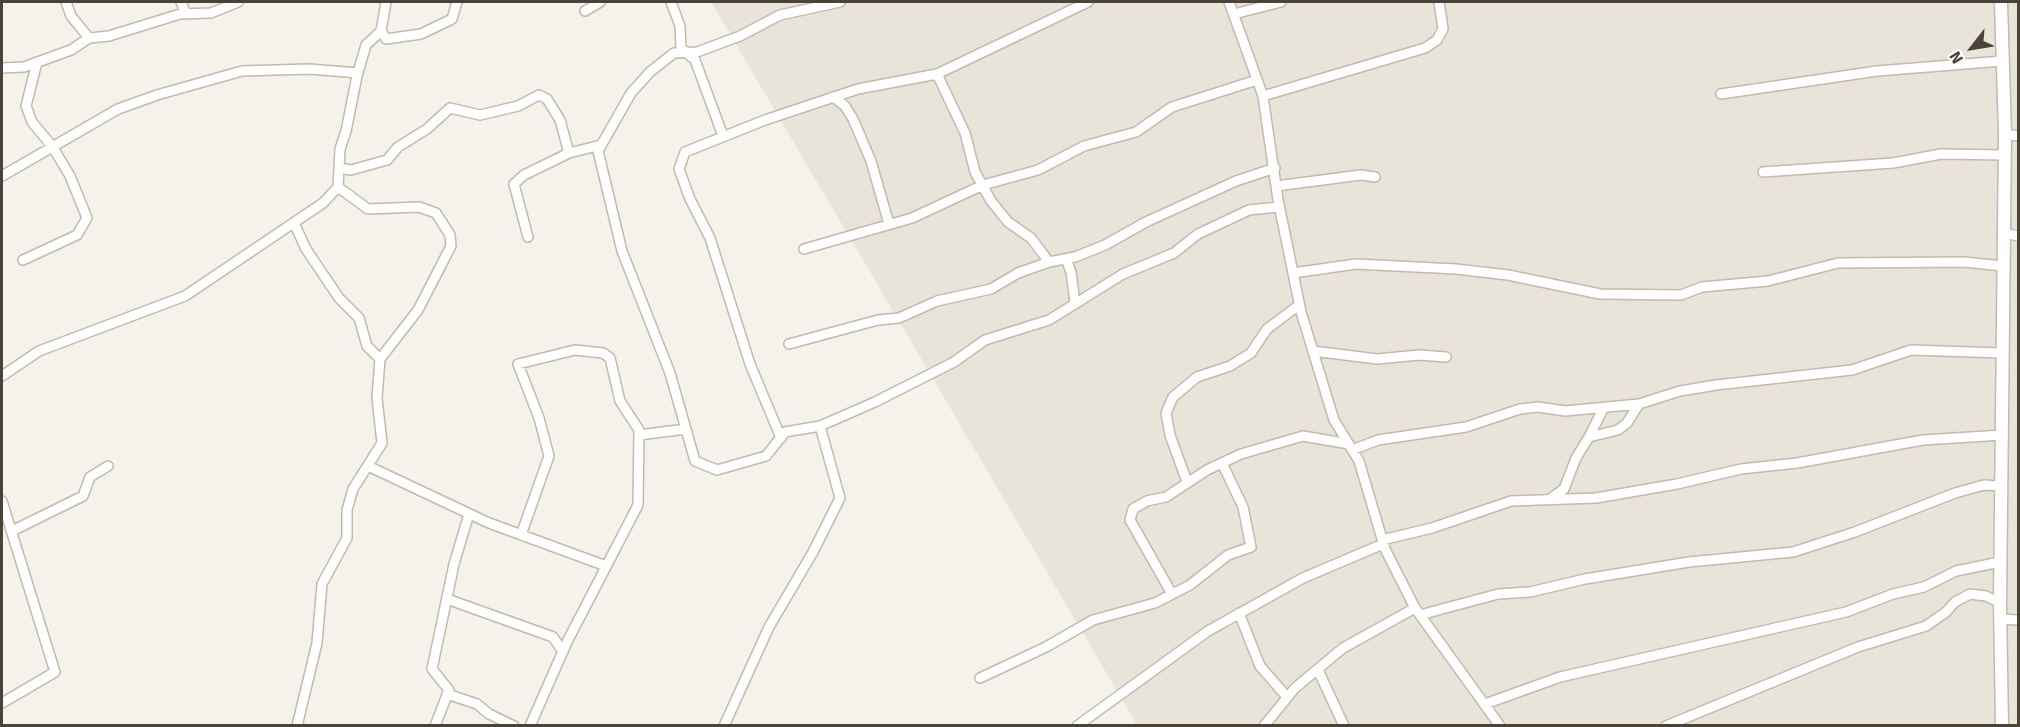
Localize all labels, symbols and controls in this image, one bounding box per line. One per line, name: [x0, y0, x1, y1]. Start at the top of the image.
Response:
north arrow: [1942, 18, 2002, 78]
text: N: [1945, 47, 1968, 67]

